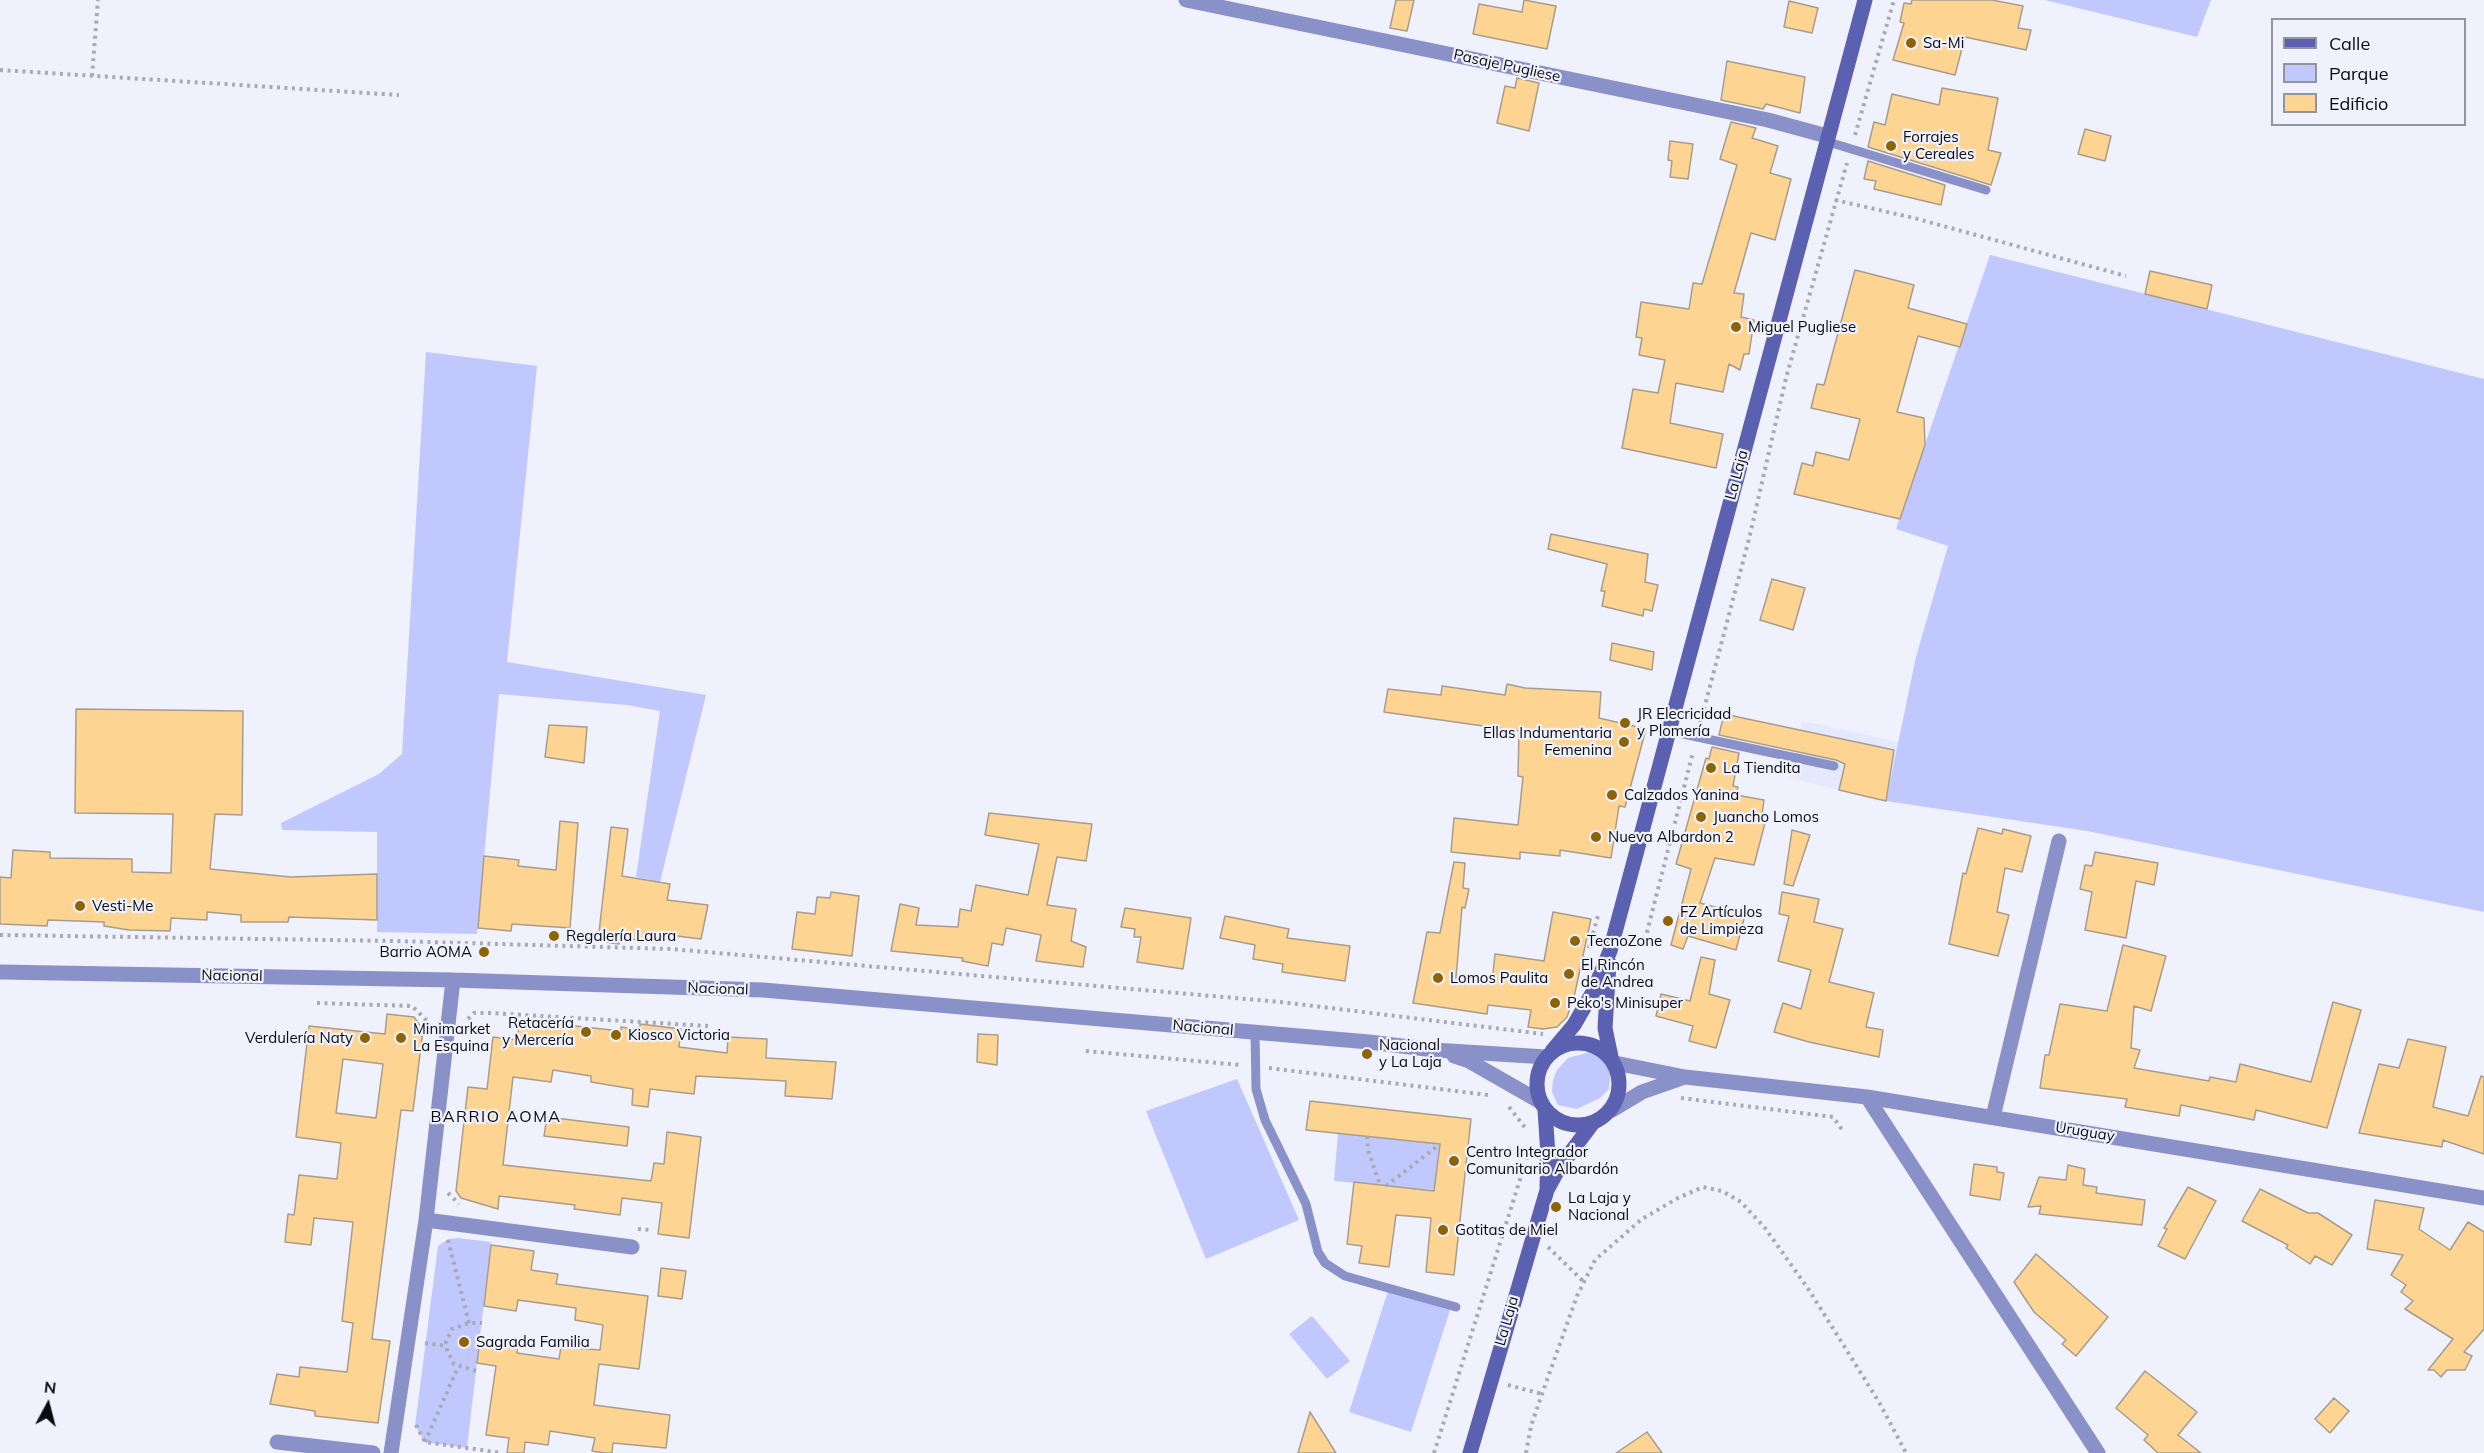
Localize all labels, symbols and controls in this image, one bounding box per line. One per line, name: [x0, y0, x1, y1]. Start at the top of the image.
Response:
legend: [2271, 18, 2466, 126]
text: Calle: [2329, 32, 2370, 55]
place label: Sa-Mi: [1923, 34, 1964, 52]
marker: Sa-Mi: [1904, 36, 1918, 50]
street label: Pasaje Pugliese: [1452, 46, 1562, 86]
text: Parque: [2329, 62, 2388, 85]
text: Edificio: [2329, 92, 2388, 115]
place label: Forrajes y Cereales: [1903, 128, 1974, 163]
marker: Forrajes y Cereales: [1884, 139, 1898, 153]
place label: Miguel Pugliese: [1748, 318, 1856, 336]
marker: Miguel Pugliese: [1729, 320, 1743, 334]
street label: La Laja: [1722, 448, 1752, 502]
place label: JR Elecricidad y Plomería: [1637, 705, 1731, 740]
marker: JR Elecricidad y Plomería: [1618, 716, 1632, 730]
place label: Ellas Indumentaria Femenina: [1483, 724, 1612, 759]
marker: Ellas Indumentaria Femenina: [1617, 735, 1631, 749]
place label: La Tiendita: [1723, 759, 1800, 777]
marker: La Tiendita: [1704, 761, 1718, 775]
place label: Calzados Yanina: [1624, 786, 1739, 804]
marker: Calzados Yanina: [1605, 788, 1619, 802]
place label: Juancho Lomos: [1713, 808, 1819, 826]
marker: Juancho Lomos: [1694, 810, 1708, 824]
place label: Nueva Albardon 2: [1608, 828, 1734, 846]
marker: Nueva Albardon 2: [1589, 830, 1603, 844]
place label: Vesti-Me: [92, 897, 153, 915]
marker: Vesti-Me: [73, 899, 87, 913]
place label: FZ Artículos de Limpieza: [1680, 903, 1763, 938]
marker: FZ Artículos de Limpieza: [1661, 914, 1675, 928]
place label: Regalería Laura: [566, 927, 676, 945]
marker: Regalería Laura: [547, 929, 561, 943]
place label: TecnoZone: [1587, 932, 1662, 950]
marker: TecnoZone: [1568, 934, 1582, 948]
place label: Barrio AOMA: [380, 943, 472, 961]
marker: Barrio AOMA: [477, 945, 491, 959]
place label: El Rincón de Andrea: [1581, 956, 1653, 991]
street label: Nacional: [201, 966, 263, 986]
marker: El Rincón de Andrea: [1562, 967, 1576, 981]
place label: Lomos Paulita: [1450, 969, 1548, 987]
marker: Lomos Paulita: [1431, 971, 1445, 985]
street label: Nacional: [687, 979, 749, 999]
place label: Peko's Minisuper: [1567, 994, 1683, 1012]
marker: Peko's Minisuper: [1548, 996, 1562, 1010]
place label: Retacería y Mercería: [502, 1014, 574, 1049]
street label: Nacional: [1172, 1016, 1234, 1040]
place label: Minimarket La Esquina: [413, 1020, 490, 1055]
marker: Retacería y Mercería: [579, 1025, 593, 1039]
place label: Kiosco Victoria: [628, 1026, 730, 1044]
marker: Kiosco Victoria: [609, 1028, 623, 1042]
place label: Verdulería Naty: [245, 1029, 353, 1047]
marker: Verdulería Naty: [358, 1031, 372, 1045]
marker: Minimarket La Esquina: [394, 1031, 408, 1045]
place label: Nacional y La Laja: [1379, 1036, 1442, 1071]
marker: Nacional y La Laja: [1360, 1047, 1374, 1061]
district label: BARRIO AOMA: [430, 1107, 562, 1127]
street label: Uruguay: [2054, 1118, 2116, 1146]
place label: Centro Integrador Comunitario Albardón: [1466, 1143, 1619, 1178]
marker: Centro Integrador Comunitario Albardón: [1447, 1154, 1461, 1168]
place label: La Laja y Nacional: [1568, 1189, 1631, 1224]
marker: La Laja y Nacional: [1549, 1200, 1563, 1214]
place label: Gotitas de Miel: [1455, 1221, 1558, 1239]
marker: Gotitas de Miel: [1436, 1223, 1450, 1237]
street label: La Laja: [1491, 1294, 1523, 1348]
place label: Sagrada Familia: [476, 1333, 590, 1351]
marker: Sagrada Familia: [457, 1335, 471, 1349]
north arrow: [18, 1375, 78, 1435]
text: N: [43, 1376, 57, 1398]

